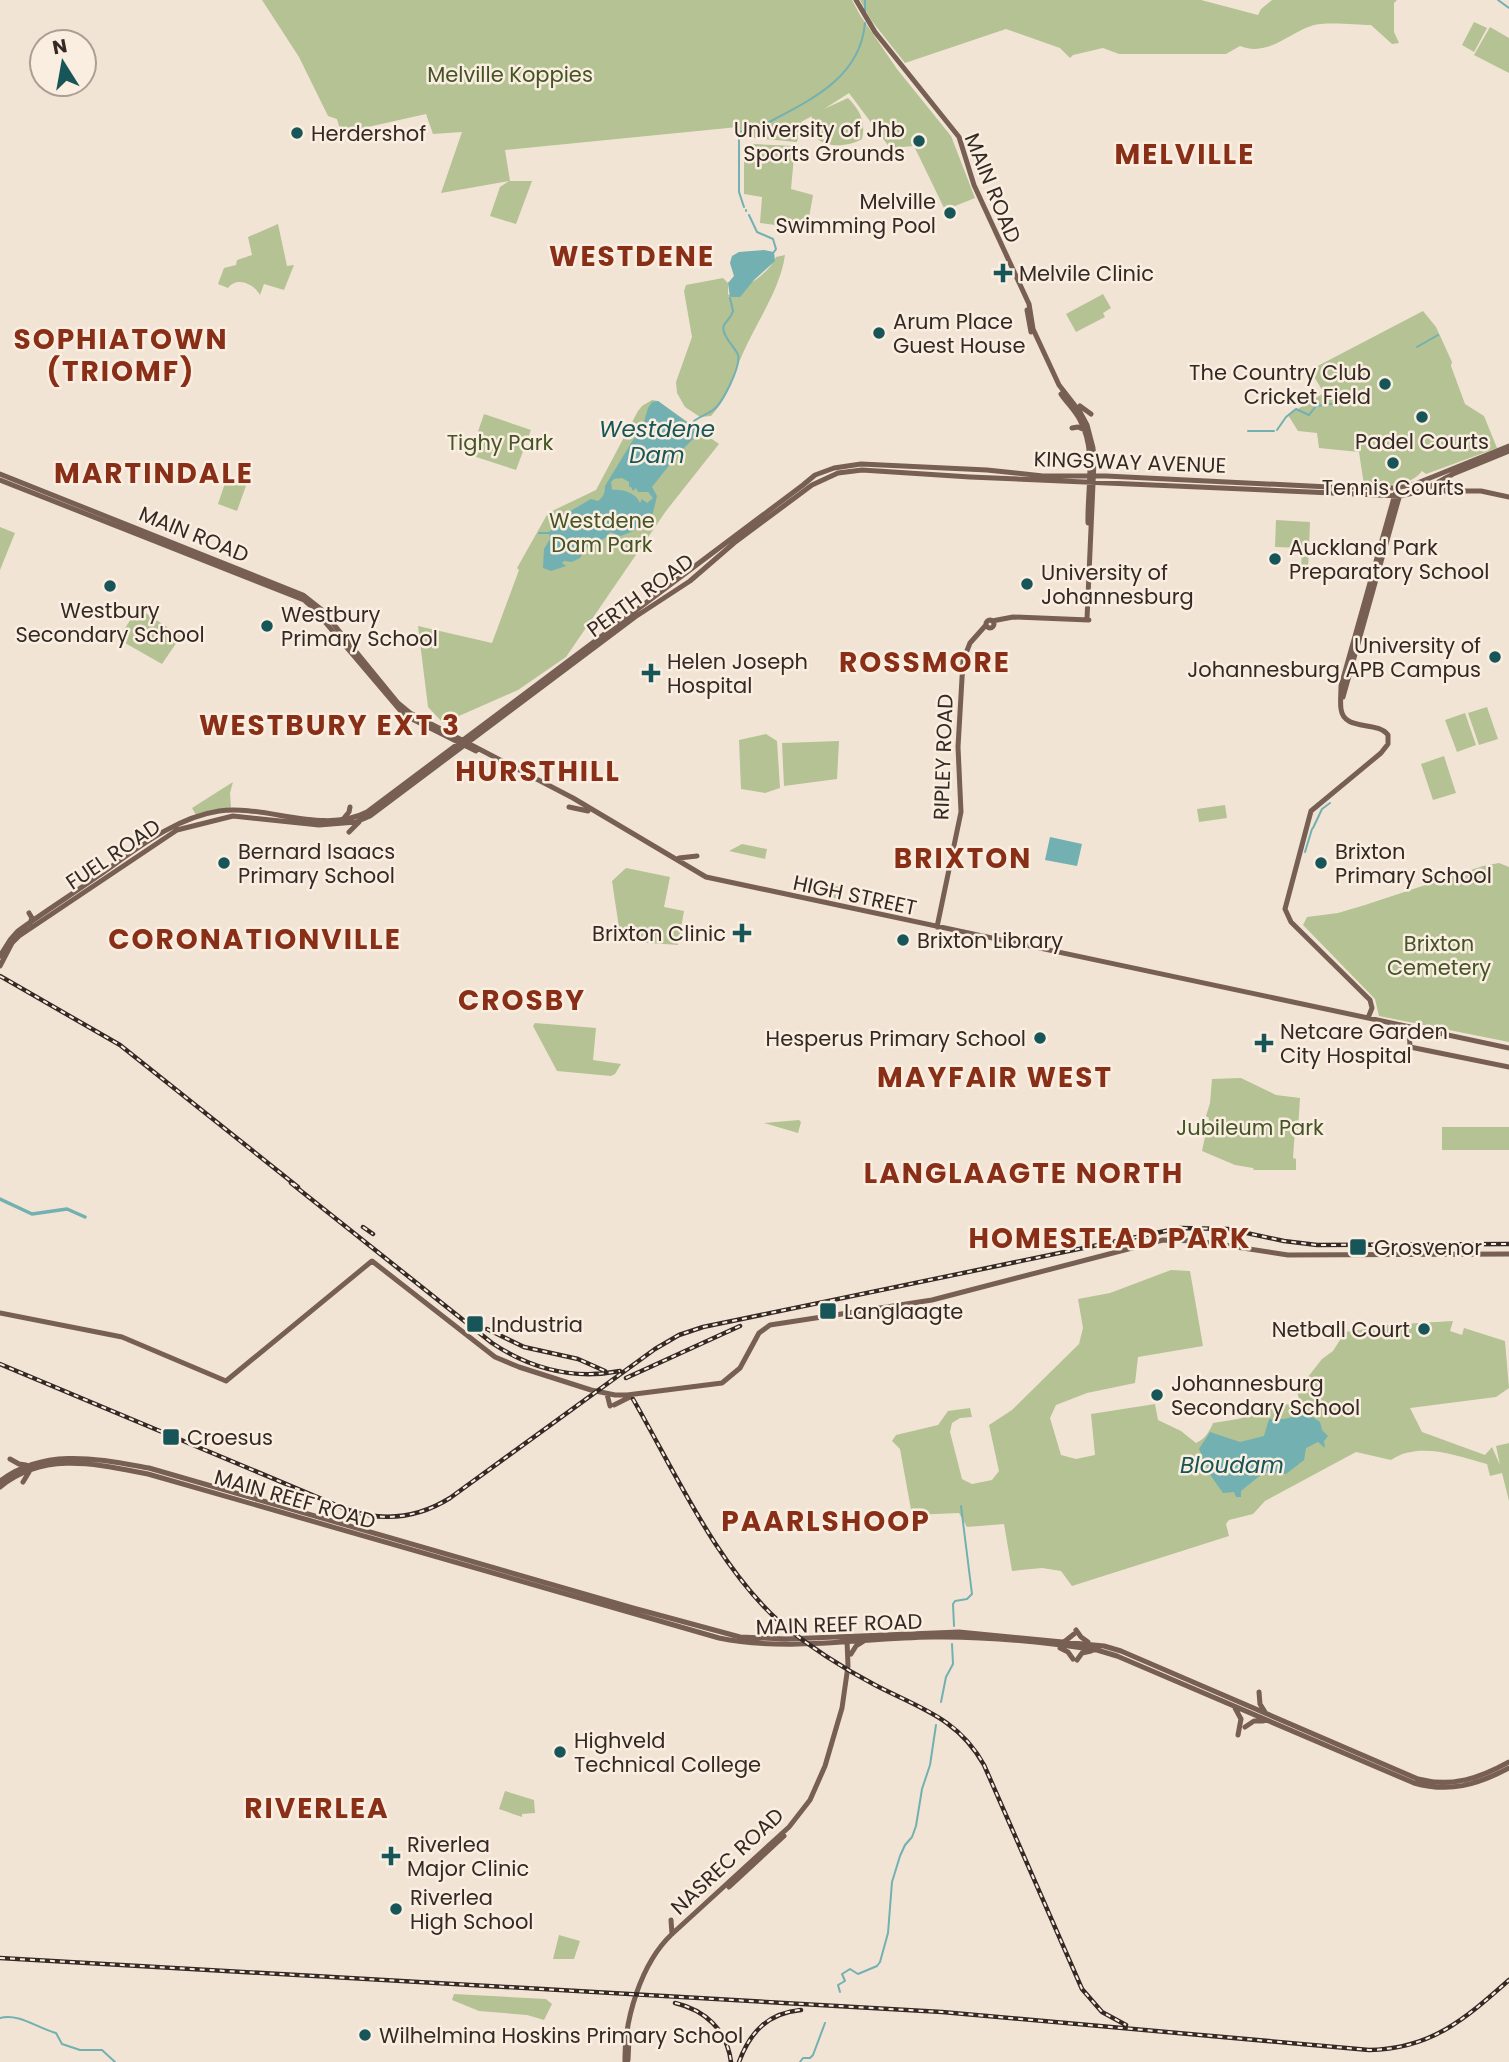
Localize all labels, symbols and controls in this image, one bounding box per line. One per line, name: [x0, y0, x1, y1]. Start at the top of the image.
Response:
north arrow: [28, 28, 98, 98]
text: N: [50, 32, 69, 61]
park label: Melville Koppies: [427, 60, 593, 89]
place label: University of Jhb Sports Grounds: [734, 115, 905, 168]
place label: Herdershof: [311, 119, 426, 148]
marker: Herdershof: [289, 125, 305, 141]
street label: MAIN ROAD: [958, 129, 1028, 247]
marker: University of Jhb Sports Grounds: [911, 133, 927, 149]
district label: MELVILLE: [1115, 135, 1255, 174]
place label: Melville Swimming Pool: [775, 187, 936, 240]
marker: Melville Swimming Pool: [942, 205, 958, 221]
district label: WESTDENE: [549, 237, 715, 276]
place label: Melvile Clinic: [1019, 259, 1154, 288]
marker: Melvile Clinic: [993, 263, 1013, 283]
place label: Arum Place Guest House: [893, 307, 1025, 360]
district label: SOPHIATOWN (TRIOMF): [13, 320, 229, 391]
marker: Arum Place Guest House: [871, 325, 887, 341]
place label: The Country Club Cricket Field: [1189, 358, 1371, 411]
marker: The Country Club Cricket Field: [1377, 376, 1393, 392]
marker: Padel Courts: [1414, 409, 1430, 425]
water label: Westdene Dam: [599, 413, 715, 471]
place label: Padel Courts: [1355, 427, 1489, 456]
park label: Tighy Park: [447, 428, 553, 457]
street label: KINGSWAY AVENUE: [1033, 444, 1227, 480]
district label: MARTINDALE: [54, 454, 254, 493]
marker: Tennis Courts: [1385, 455, 1401, 471]
place label: Tennis Courts: [1322, 473, 1464, 502]
street label: MAIN ROAD: [135, 499, 253, 569]
park label: Westdene Dam Park: [549, 506, 655, 559]
place label: Auckland Park Preparatory School: [1289, 533, 1489, 586]
street label: PERTH ROAD: [581, 546, 699, 644]
marker: Auckland Park Preparatory School: [1267, 551, 1283, 567]
place label: University of Johannesburg: [1041, 558, 1194, 611]
marker: University of Johannesburg: [1019, 576, 1035, 592]
marker: Westbury Secondary School: [102, 578, 118, 594]
place label: Westbury Secondary School: [15, 596, 205, 649]
place label: Westbury Primary School: [281, 600, 438, 653]
marker: Westbury Primary School: [259, 618, 275, 634]
place label: University of Johannesburg APB Campus: [1187, 631, 1481, 684]
district label: ROSSMORE: [839, 643, 1011, 682]
place label: Helen Joseph Hospital: [667, 647, 808, 700]
marker: University of Johannesburg APB Campus: [1487, 649, 1503, 665]
marker: Helen Joseph Hospital: [641, 663, 661, 683]
street label: RIPLEY ROAD: [926, 693, 960, 821]
district label: WESTBURY EXT 3: [199, 706, 461, 745]
district label: HURSTHILL: [455, 752, 621, 791]
street label: FUEL ROAD: [60, 812, 166, 896]
place label: Bernard Isaacs Primary School: [238, 837, 395, 890]
place label: Brixton Primary School: [1335, 837, 1492, 890]
district label: BRIXTON: [894, 839, 1032, 878]
marker: Bernard Isaacs Primary School: [216, 855, 232, 871]
marker: Brixton Primary School: [1313, 855, 1329, 871]
street label: HIGH STREET: [791, 868, 919, 922]
place label: Brixton Clinic: [592, 919, 726, 948]
district label: CORONATIONVILLE: [108, 920, 402, 959]
marker: Brixton Clinic: [732, 923, 752, 943]
place label: Brixton Library: [917, 926, 1063, 955]
park label: Brixton Cemetery: [1387, 929, 1491, 982]
marker: Brixton Library: [895, 932, 911, 948]
district label: CROSBY: [458, 981, 586, 1020]
place label: Netcare Garden City Hospital: [1280, 1017, 1448, 1070]
place label: Hesperus Primary School: [766, 1024, 1026, 1053]
marker: Hesperus Primary School: [1032, 1030, 1048, 1046]
marker: Netcare Garden City Hospital: [1254, 1033, 1274, 1053]
district label: MAYFAIR WEST: [877, 1058, 1113, 1097]
park label: Jubileum Park: [1176, 1113, 1324, 1142]
district label: LANGLAAGTE NORTH: [864, 1154, 1184, 1193]
district label: HOMESTEAD PARK: [968, 1219, 1252, 1258]
place label: Grosvenor: [1374, 1233, 1482, 1262]
marker: Grosvenor: [1348, 1237, 1368, 1257]
place label: Langlaagte: [844, 1297, 963, 1326]
marker: Langlaagte: [818, 1301, 838, 1321]
place label: Industria: [491, 1310, 583, 1339]
marker: Industria: [465, 1314, 485, 1334]
place label: Netball Court: [1272, 1315, 1410, 1344]
marker: Netball Court: [1416, 1321, 1432, 1337]
place label: Johannesburg Secondary School: [1171, 1369, 1360, 1422]
marker: Johannesburg Secondary School: [1149, 1387, 1165, 1403]
place label: Croesus: [187, 1423, 273, 1452]
marker: Croesus: [161, 1427, 181, 1447]
water label: Bloudam: [1180, 1449, 1284, 1481]
street label: MAIN REEF ROAD: [211, 1462, 379, 1536]
district label: PAARLSHOOP: [721, 1502, 931, 1541]
street label: MAIN REEF ROAD: [755, 1607, 923, 1641]
place label: Highveld Technical College: [574, 1726, 761, 1779]
marker: Highveld Technical College: [552, 1744, 568, 1760]
district label: RIVERLEA: [244, 1789, 390, 1828]
street label: NASREC ROAD: [664, 1801, 790, 1921]
place label: Riverlea Major Clinic: [407, 1830, 529, 1883]
marker: Riverlea Major Clinic: [381, 1846, 401, 1866]
place label: Riverlea High School: [410, 1883, 534, 1936]
marker: Riverlea High School: [388, 1901, 404, 1917]
place label: Wilhelmina Hoskins Primary School: [379, 2021, 743, 2050]
marker: Wilhelmina Hoskins Primary School: [357, 2027, 373, 2043]

